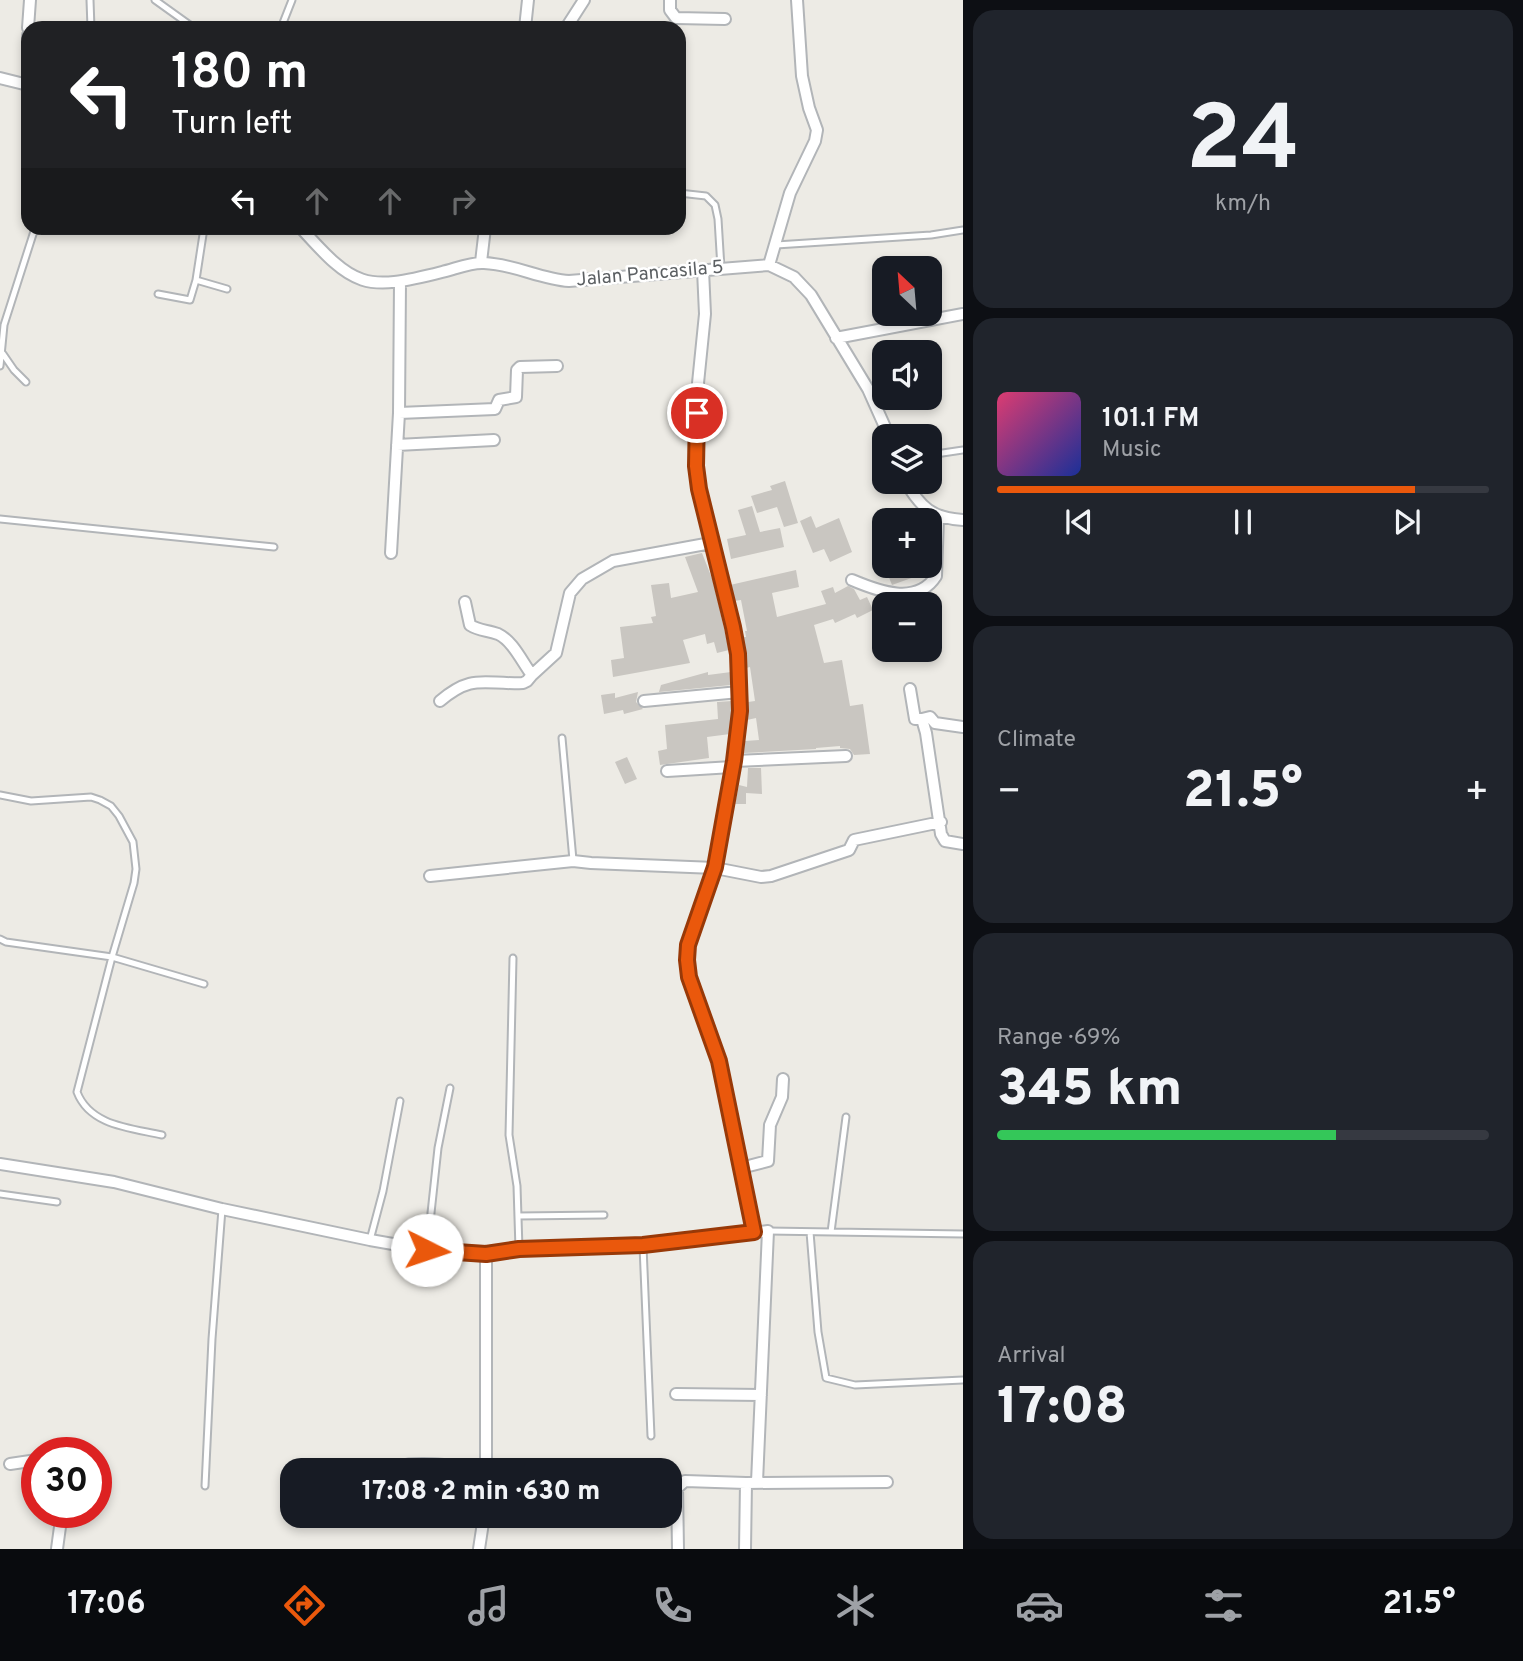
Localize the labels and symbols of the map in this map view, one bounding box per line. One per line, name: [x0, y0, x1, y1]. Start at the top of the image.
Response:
street label: Jalan Pancasila 5: [575, 256, 725, 292]
north arrow: [872, 256, 942, 326]
pin: [667, 383, 727, 443]
position arrow: [390, 1213, 464, 1287]
speed limit sign: 30: [21, 1437, 112, 1528]

